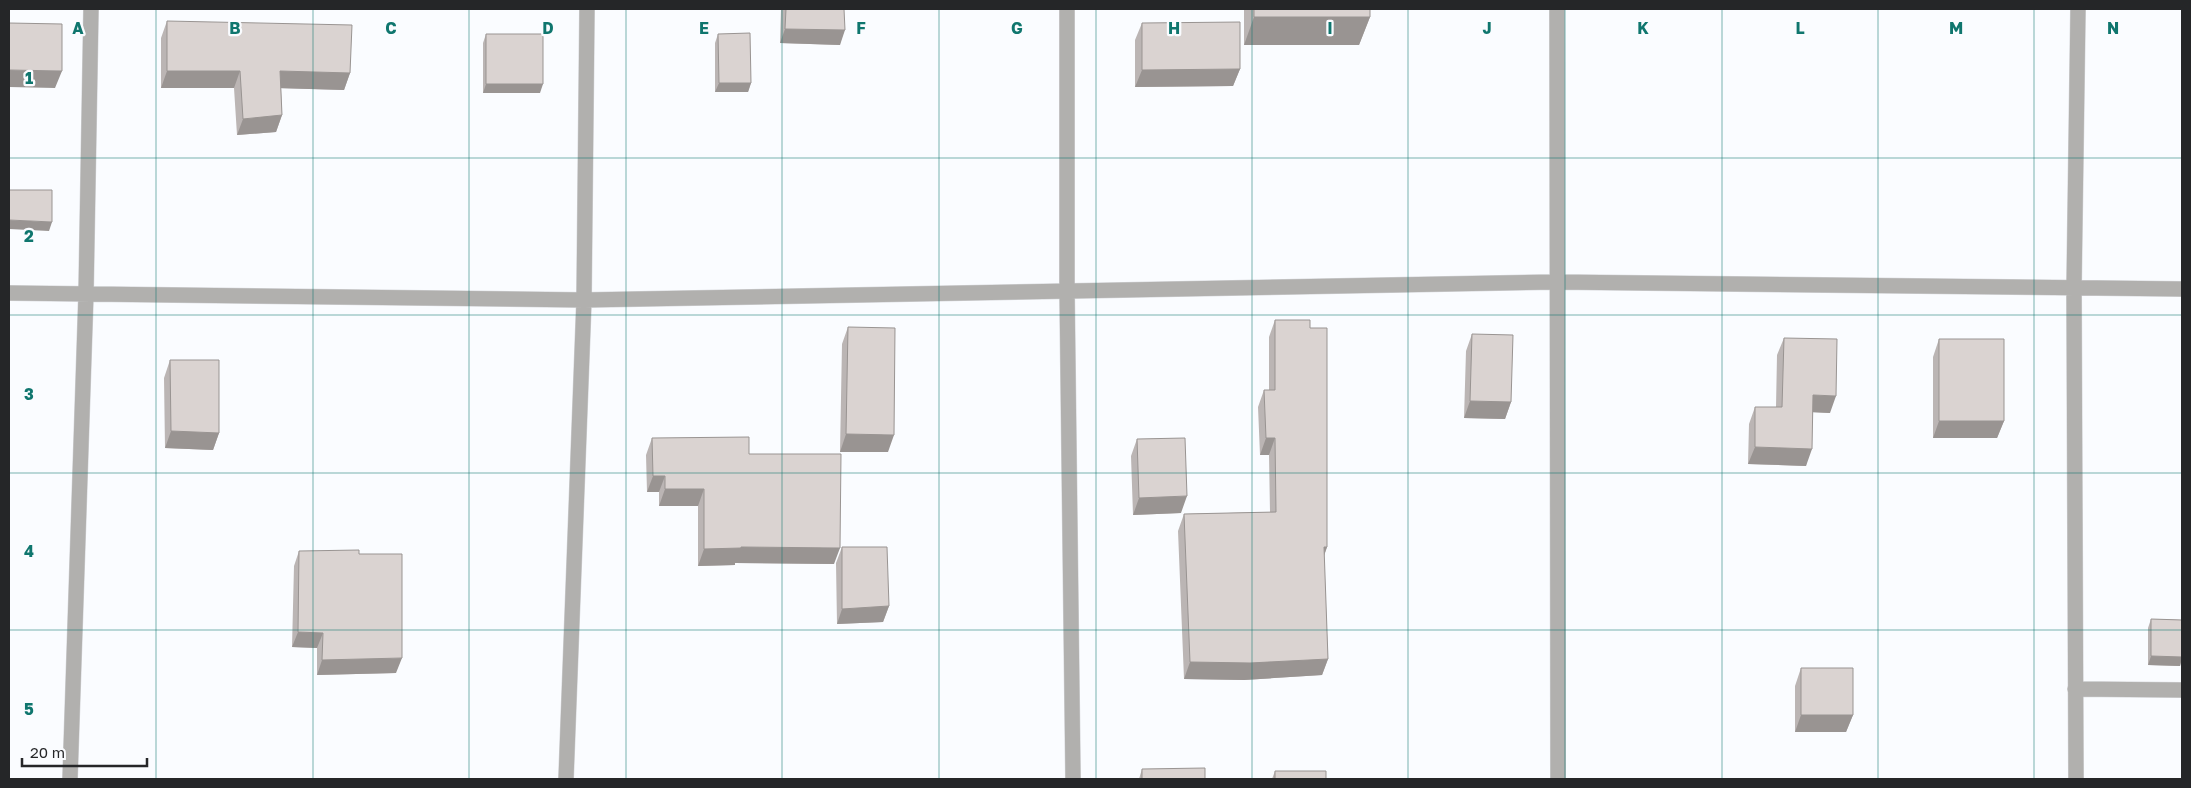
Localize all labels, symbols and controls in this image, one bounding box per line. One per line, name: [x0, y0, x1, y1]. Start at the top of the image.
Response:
text: A: [72, 18, 84, 38]
text: B: [229, 18, 241, 38]
text: C: [385, 18, 397, 38]
text: D: [542, 18, 554, 38]
text: E: [699, 18, 709, 38]
text: F: [856, 18, 866, 38]
text: G: [1011, 18, 1023, 38]
text: H: [1168, 18, 1180, 38]
text: I: [1327, 18, 1333, 38]
text: J: [1482, 18, 1492, 38]
text: K: [1637, 18, 1649, 38]
text: L: [1795, 18, 1805, 38]
text: M: [1949, 18, 1963, 38]
text: N: [2107, 18, 2119, 38]
text: 1: [25, 68, 33, 88]
text: 2: [24, 226, 34, 246]
text: 3: [24, 384, 34, 404]
text: 4: [24, 541, 34, 561]
text: 5: [24, 699, 34, 719]
scale bar: [22, 736, 148, 768]
text: 20 m: [30, 743, 65, 761]

